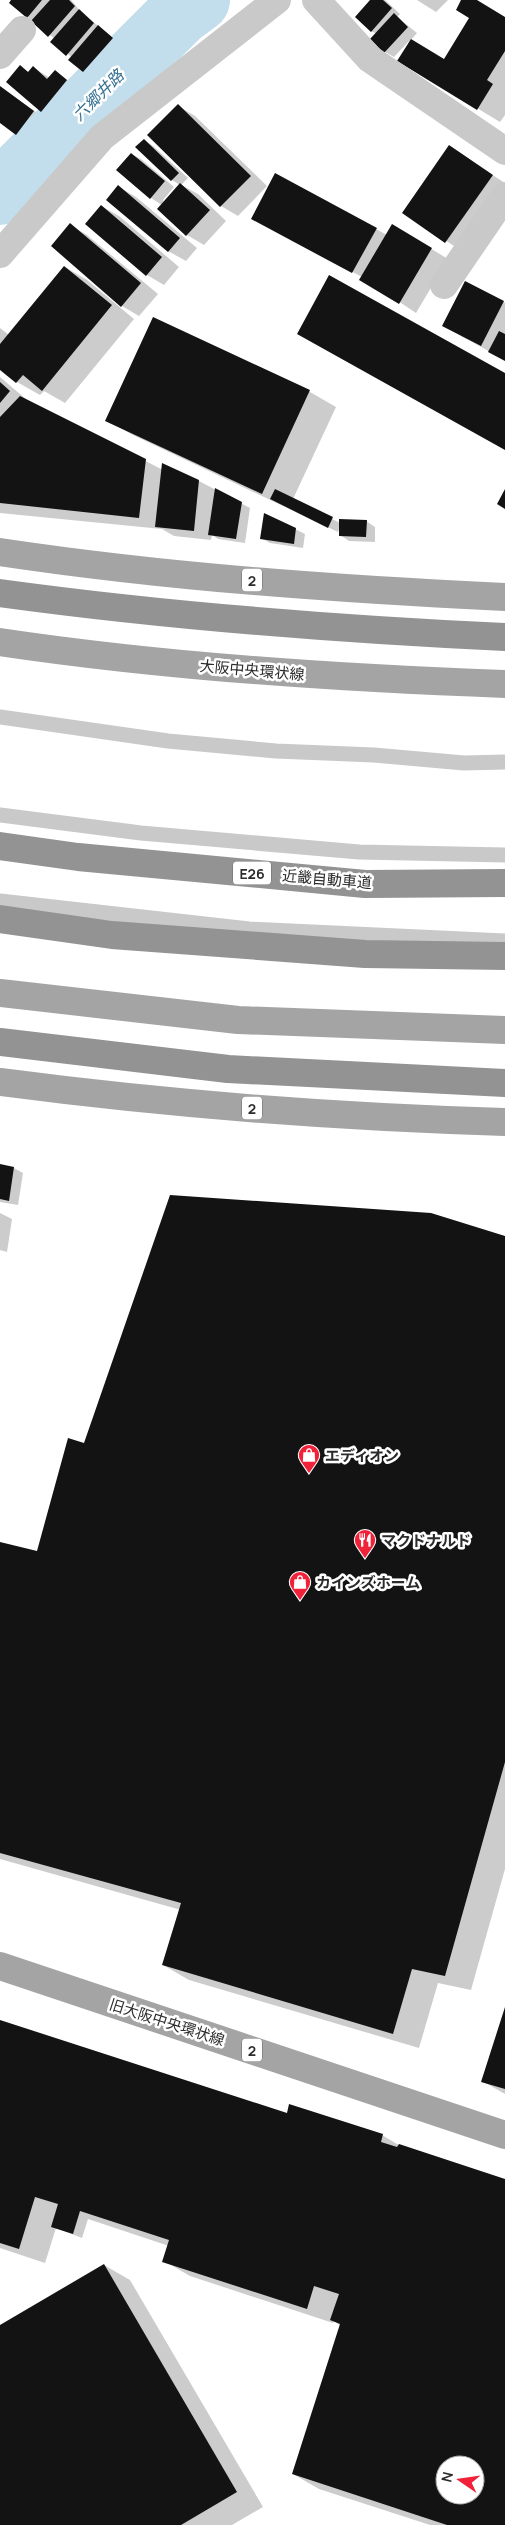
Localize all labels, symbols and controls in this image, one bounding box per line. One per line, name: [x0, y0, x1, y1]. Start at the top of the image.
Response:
water label: 六郷井路: [68, 63, 130, 125]
road number: 2: [242, 568, 262, 592]
street label: 大阪中央環状線: [199, 655, 305, 685]
road number: E26: [233, 861, 271, 884]
street label: 近畿自動車道: [281, 865, 373, 893]
road number: 2: [242, 1096, 262, 1120]
shop icon: エディオン: [297, 1443, 321, 1474]
place label: エディオン: [325, 1445, 399, 1466]
restaurant icon: マクドナルド: [353, 1528, 377, 1559]
place label: マクドナルド: [381, 1530, 471, 1551]
shop icon: カインズホーム: [288, 1570, 312, 1601]
place label: カインズホーム: [316, 1572, 420, 1593]
street label: 旧大阪中央環状線: [107, 1993, 227, 2051]
road number: 2: [242, 2038, 262, 2062]
north arrow: [435, 2455, 485, 2505]
text: N: [436, 2470, 457, 2484]

